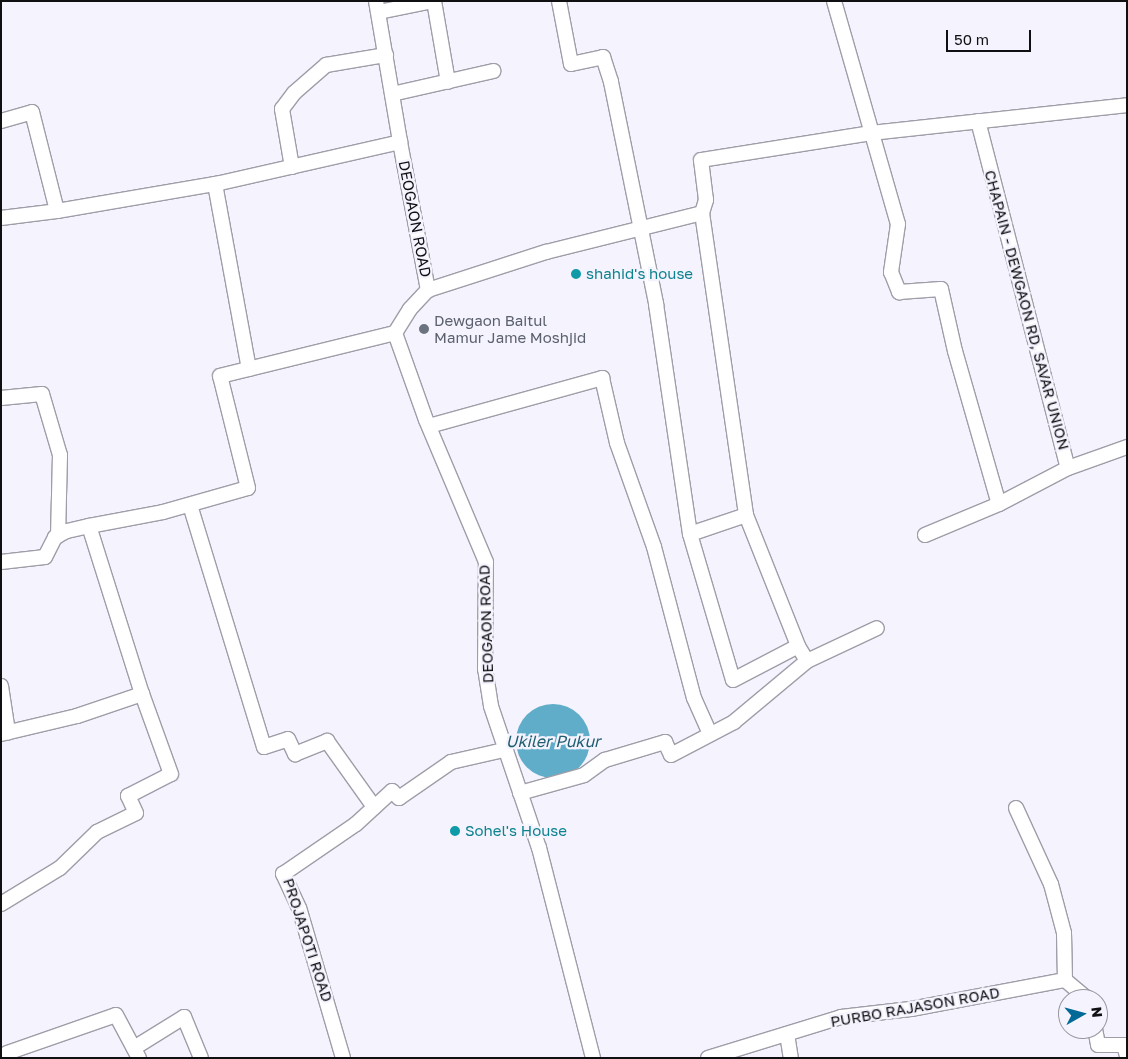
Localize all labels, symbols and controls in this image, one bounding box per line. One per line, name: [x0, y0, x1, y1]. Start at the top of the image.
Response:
scale bar: [948, 20, 1033, 52]
text: 50 m: [954, 30, 989, 48]
street label: DEOGAON ROAD: [395, 159, 435, 279]
street label: CHAPAIN - DEWGAON RD, SAVAR UNION: [981, 168, 1073, 452]
place label: shahid's house: [586, 265, 693, 283]
marker: shahid's house: [570, 268, 582, 280]
place label: Dewgaon Baitul Mamur Jame Moshjid: [434, 311, 586, 346]
marker: Dewgaon Baitul Mamur Jame Moshjid: [418, 323, 430, 335]
street label: DEOGAON ROAD: [475, 564, 497, 684]
water label: Ukiler Pukur: [506, 731, 600, 751]
place label: Sohel's House: [465, 822, 567, 840]
marker: Sohel's House: [449, 825, 461, 837]
street label: PROJAPOTI ROAD: [280, 876, 336, 1004]
street label: PURBO RAJASON ROAD: [829, 983, 1001, 1031]
north arrow: [1058, 989, 1108, 1039]
text: N: [1088, 1006, 1106, 1019]

